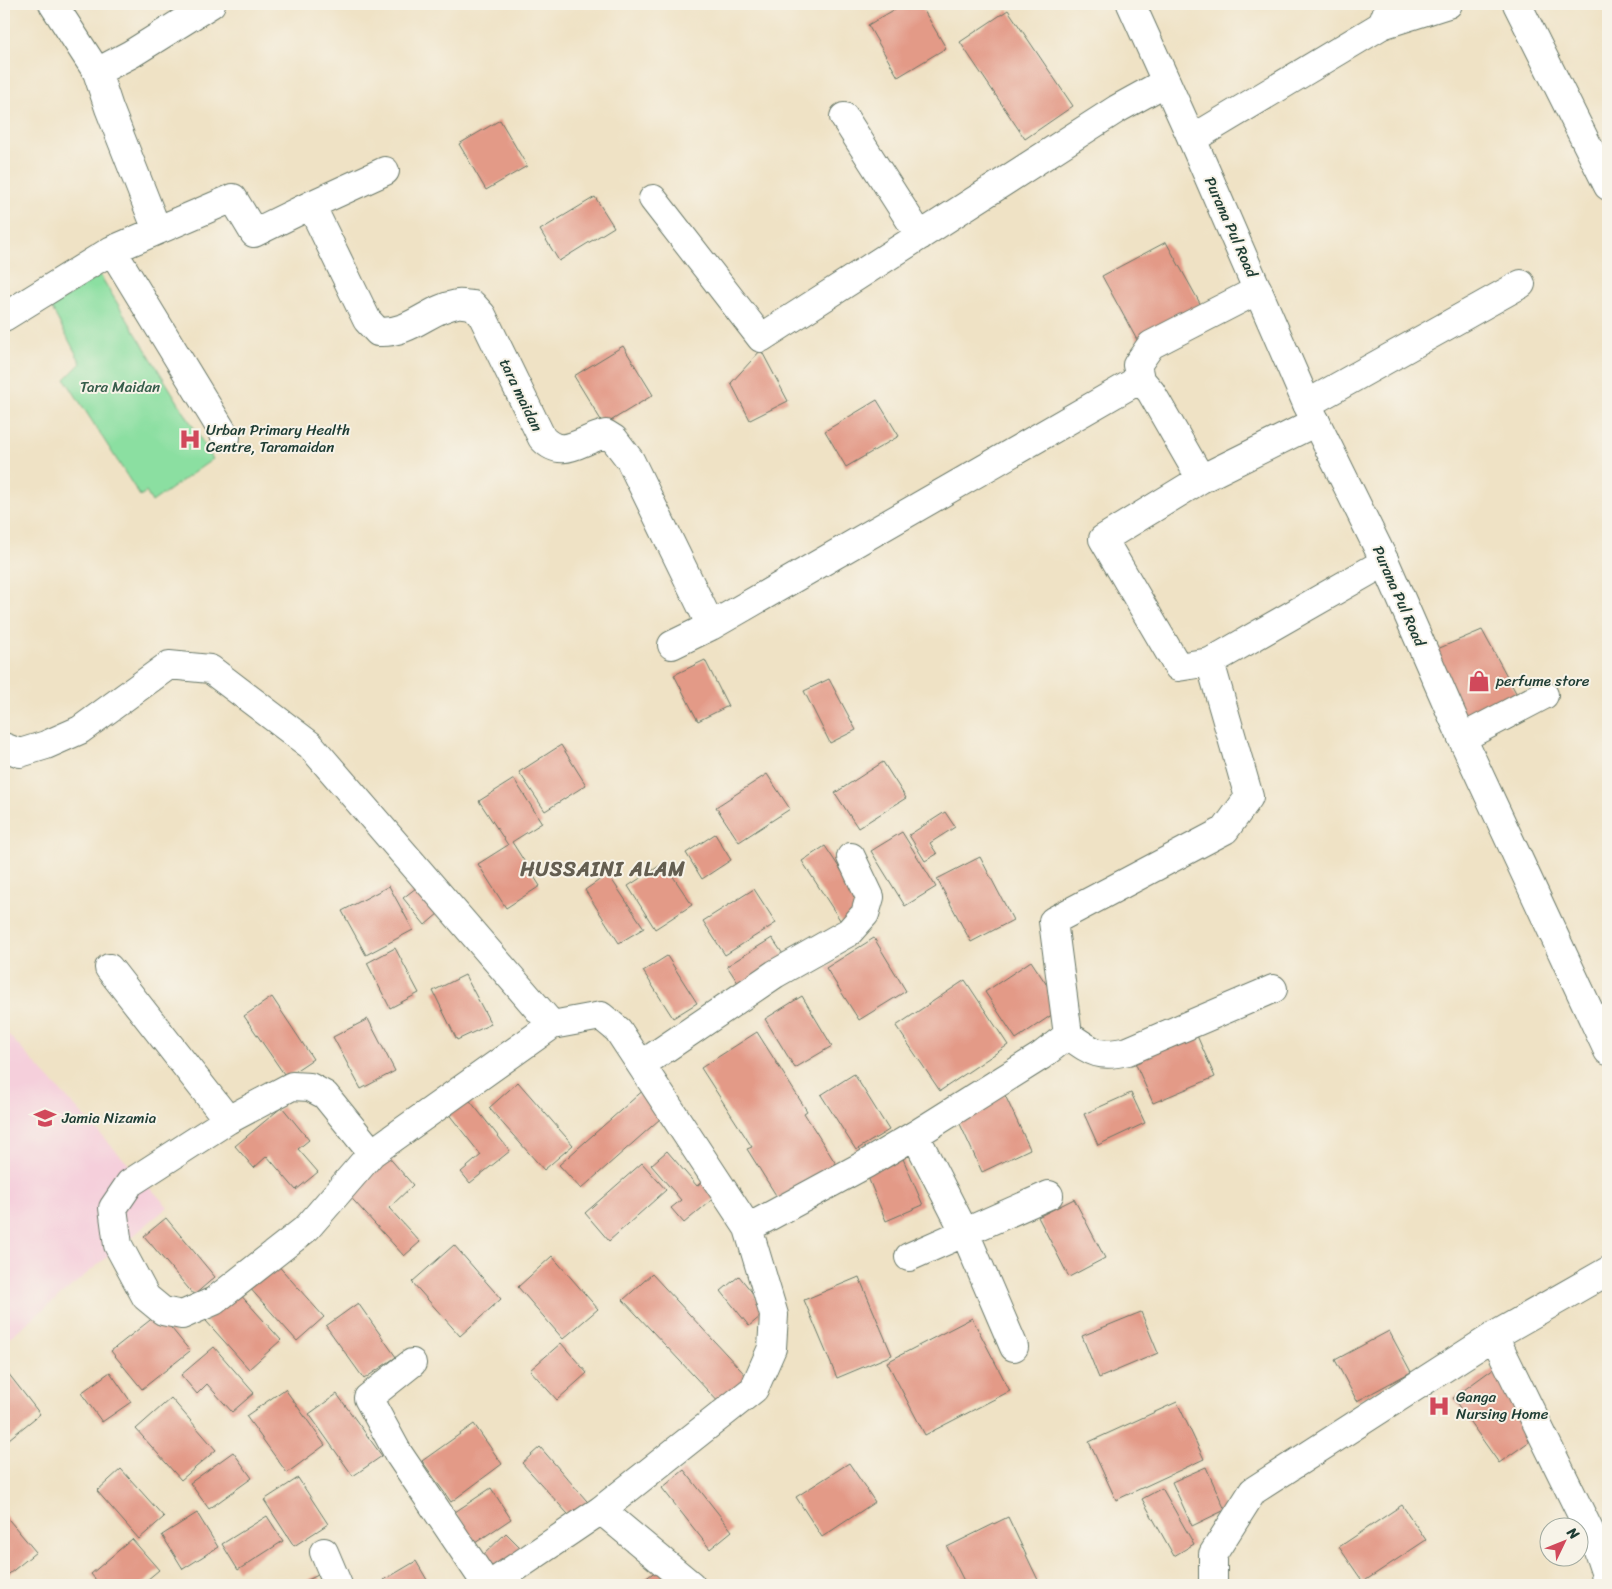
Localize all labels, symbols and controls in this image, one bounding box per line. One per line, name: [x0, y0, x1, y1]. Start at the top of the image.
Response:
street label: Purana Pul Road: [1197, 172, 1265, 283]
street label: tara maidan: [492, 354, 550, 436]
park label: Tara Maidan: [80, 374, 160, 400]
place label: Urban Primary Health Centre, Taramaidan: [206, 417, 350, 460]
hospital icon: Urban Primary Health Centre, Taramaidan: [177, 426, 203, 452]
street label: Purana Pul Road: [1365, 541, 1433, 652]
shop icon: perfume store: [1466, 668, 1492, 694]
place label: perfume store: [1495, 668, 1590, 694]
district label: HUSSAINI ALAM: [519, 852, 686, 887]
school or university icon: Jamia Nizamia: [32, 1105, 58, 1131]
place label: Jamia Nizamia: [61, 1105, 157, 1131]
place label: Ganga Nursing Home: [1456, 1384, 1549, 1427]
hospital icon: Ganga Nursing Home: [1426, 1393, 1452, 1419]
north arrow: [1540, 1516, 1590, 1566]
text: N: [1560, 1521, 1586, 1546]

